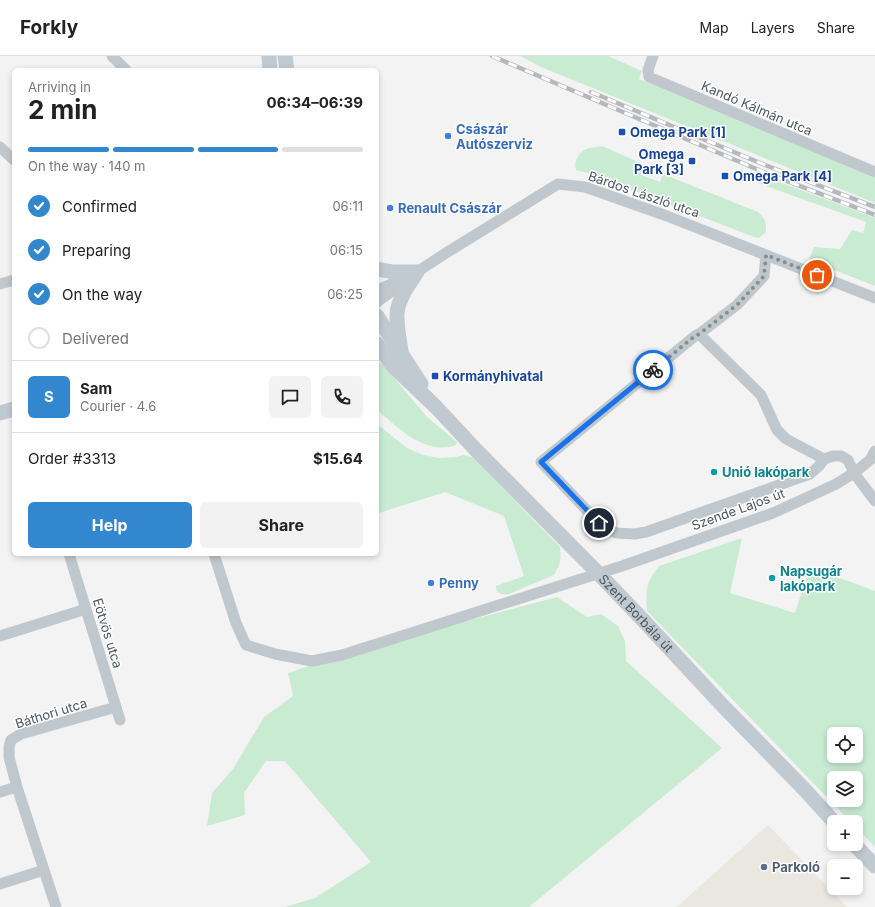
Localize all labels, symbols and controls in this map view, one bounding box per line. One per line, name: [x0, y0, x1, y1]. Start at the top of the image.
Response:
text: Forkly: [20, 16, 78, 39]
text: Map: [700, 19, 729, 36]
text: Layers: [751, 19, 795, 36]
text: Share: [817, 19, 855, 36]
street label: Kandó Kálmán utca: [699, 77, 815, 139]
text: Arriving in: [28, 79, 91, 95]
text: 06:34–06:39: [267, 93, 363, 112]
text: 2 min: [28, 94, 98, 125]
place label: Császár Autószerviz: [456, 121, 533, 152]
place label: Omega Park [1]: [630, 124, 726, 140]
marker: Omega Park [1]: [617, 127, 627, 137]
marker: Császár Autószerviz: [443, 131, 453, 141]
place label: Omega Park [3]: [634, 146, 684, 177]
marker: Omega Park [3]: [687, 156, 697, 166]
text: On the way · 140 m: [28, 158, 146, 174]
street label: Bárdos László utca: [586, 167, 702, 221]
place label: Omega Park [4]: [733, 168, 832, 184]
marker: Omega Park [4]: [720, 171, 730, 181]
icon: check: [28, 195, 50, 217]
text: Confirmed: [62, 197, 137, 216]
text: 06:11: [332, 198, 363, 214]
place label: Renault Császár: [398, 200, 502, 216]
marker: Renault Császár: [385, 203, 395, 213]
icon: check: [28, 239, 50, 261]
text: Preparing: [62, 241, 131, 260]
text: 06:15: [330, 242, 363, 258]
pin: [800, 258, 834, 292]
icon: bag: [806, 264, 828, 286]
icon: check: [28, 283, 50, 305]
text: On the way: [62, 285, 142, 304]
text: 06:25: [327, 286, 363, 302]
text: Delivered: [62, 329, 129, 348]
courier: [633, 350, 673, 390]
icon: bike: [642, 359, 664, 381]
place label: Kormányhivatal: [443, 368, 543, 384]
marker: Kormányhivatal: [430, 371, 440, 381]
button: chat: [269, 376, 311, 418]
button: phone: [321, 376, 363, 418]
text: Sam: [80, 379, 112, 398]
text: S: [44, 387, 54, 406]
text: Courier · 4.6: [80, 398, 156, 414]
text: Order #3313: [28, 449, 116, 468]
text: $15.64: [313, 449, 363, 468]
place label: Unió lakópark: [722, 464, 810, 480]
marker: Unió lakópark: [709, 467, 719, 477]
street label: Szende Lajos út: [689, 485, 787, 533]
button: Help: [28, 502, 192, 548]
button: Share: [200, 502, 363, 548]
pin: [582, 506, 616, 540]
icon: home: [588, 512, 610, 534]
place label: Napsugár lakópark: [780, 563, 843, 594]
street label: Szent Borbála út: [595, 571, 677, 656]
marker: Napsugár lakópark: [767, 573, 777, 583]
place label: Penny: [439, 575, 479, 591]
marker: Penny: [426, 578, 436, 588]
street label: Eötvös utca: [90, 596, 126, 670]
street label: Báthori utca: [13, 695, 89, 731]
map controls: [827, 727, 863, 895]
button: locate: [827, 727, 863, 763]
button: layers: [827, 771, 863, 807]
button: +: [827, 815, 863, 851]
place label: Parkoló: [772, 859, 820, 875]
button: −: [827, 859, 863, 895]
marker: Parkoló: [759, 862, 769, 872]

